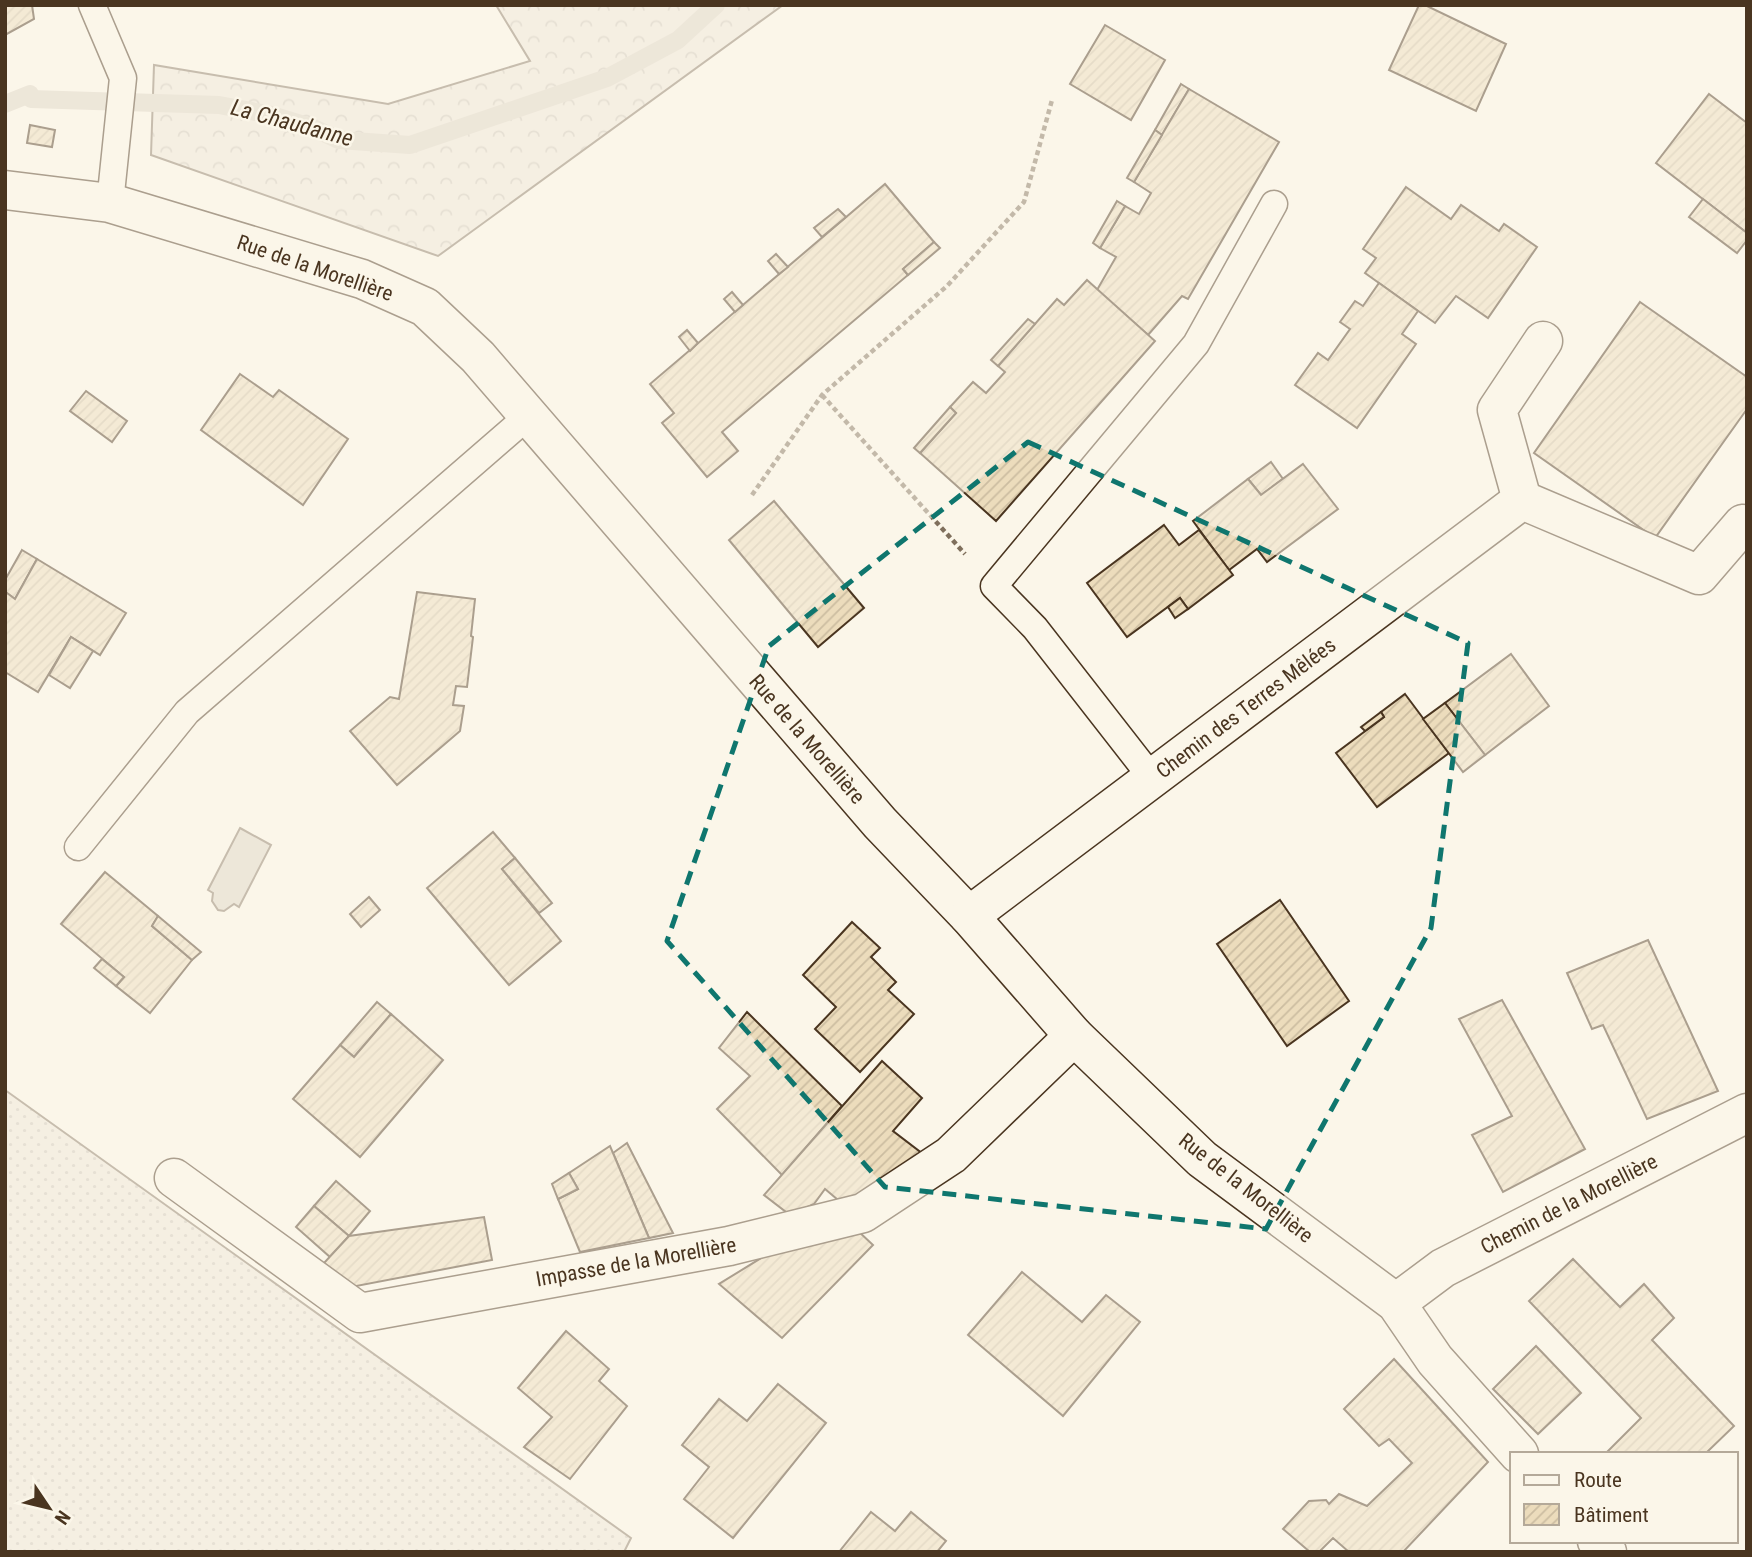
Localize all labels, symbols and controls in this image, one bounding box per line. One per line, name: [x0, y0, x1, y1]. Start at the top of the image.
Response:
water label: La Chaudanne: [228, 94, 356, 152]
street label: Rue de la Morellière: [234, 230, 396, 306]
street label: Chemin des Terres Mêlées: [1152, 633, 1340, 783]
street label: Rue de la Morellière: [744, 669, 870, 809]
street label: Rue de la Morellière: [1174, 1128, 1318, 1248]
street label: Chemin de la Morellière: [1477, 1149, 1661, 1259]
street label: Impasse de la Morellière: [534, 1233, 738, 1291]
legend: [1510, 1452, 1738, 1543]
text: Route: [1574, 1468, 1622, 1492]
north arrow: [14, 1473, 84, 1543]
text: Bâtiment: [1574, 1503, 1649, 1527]
text: N: [50, 1506, 75, 1529]

